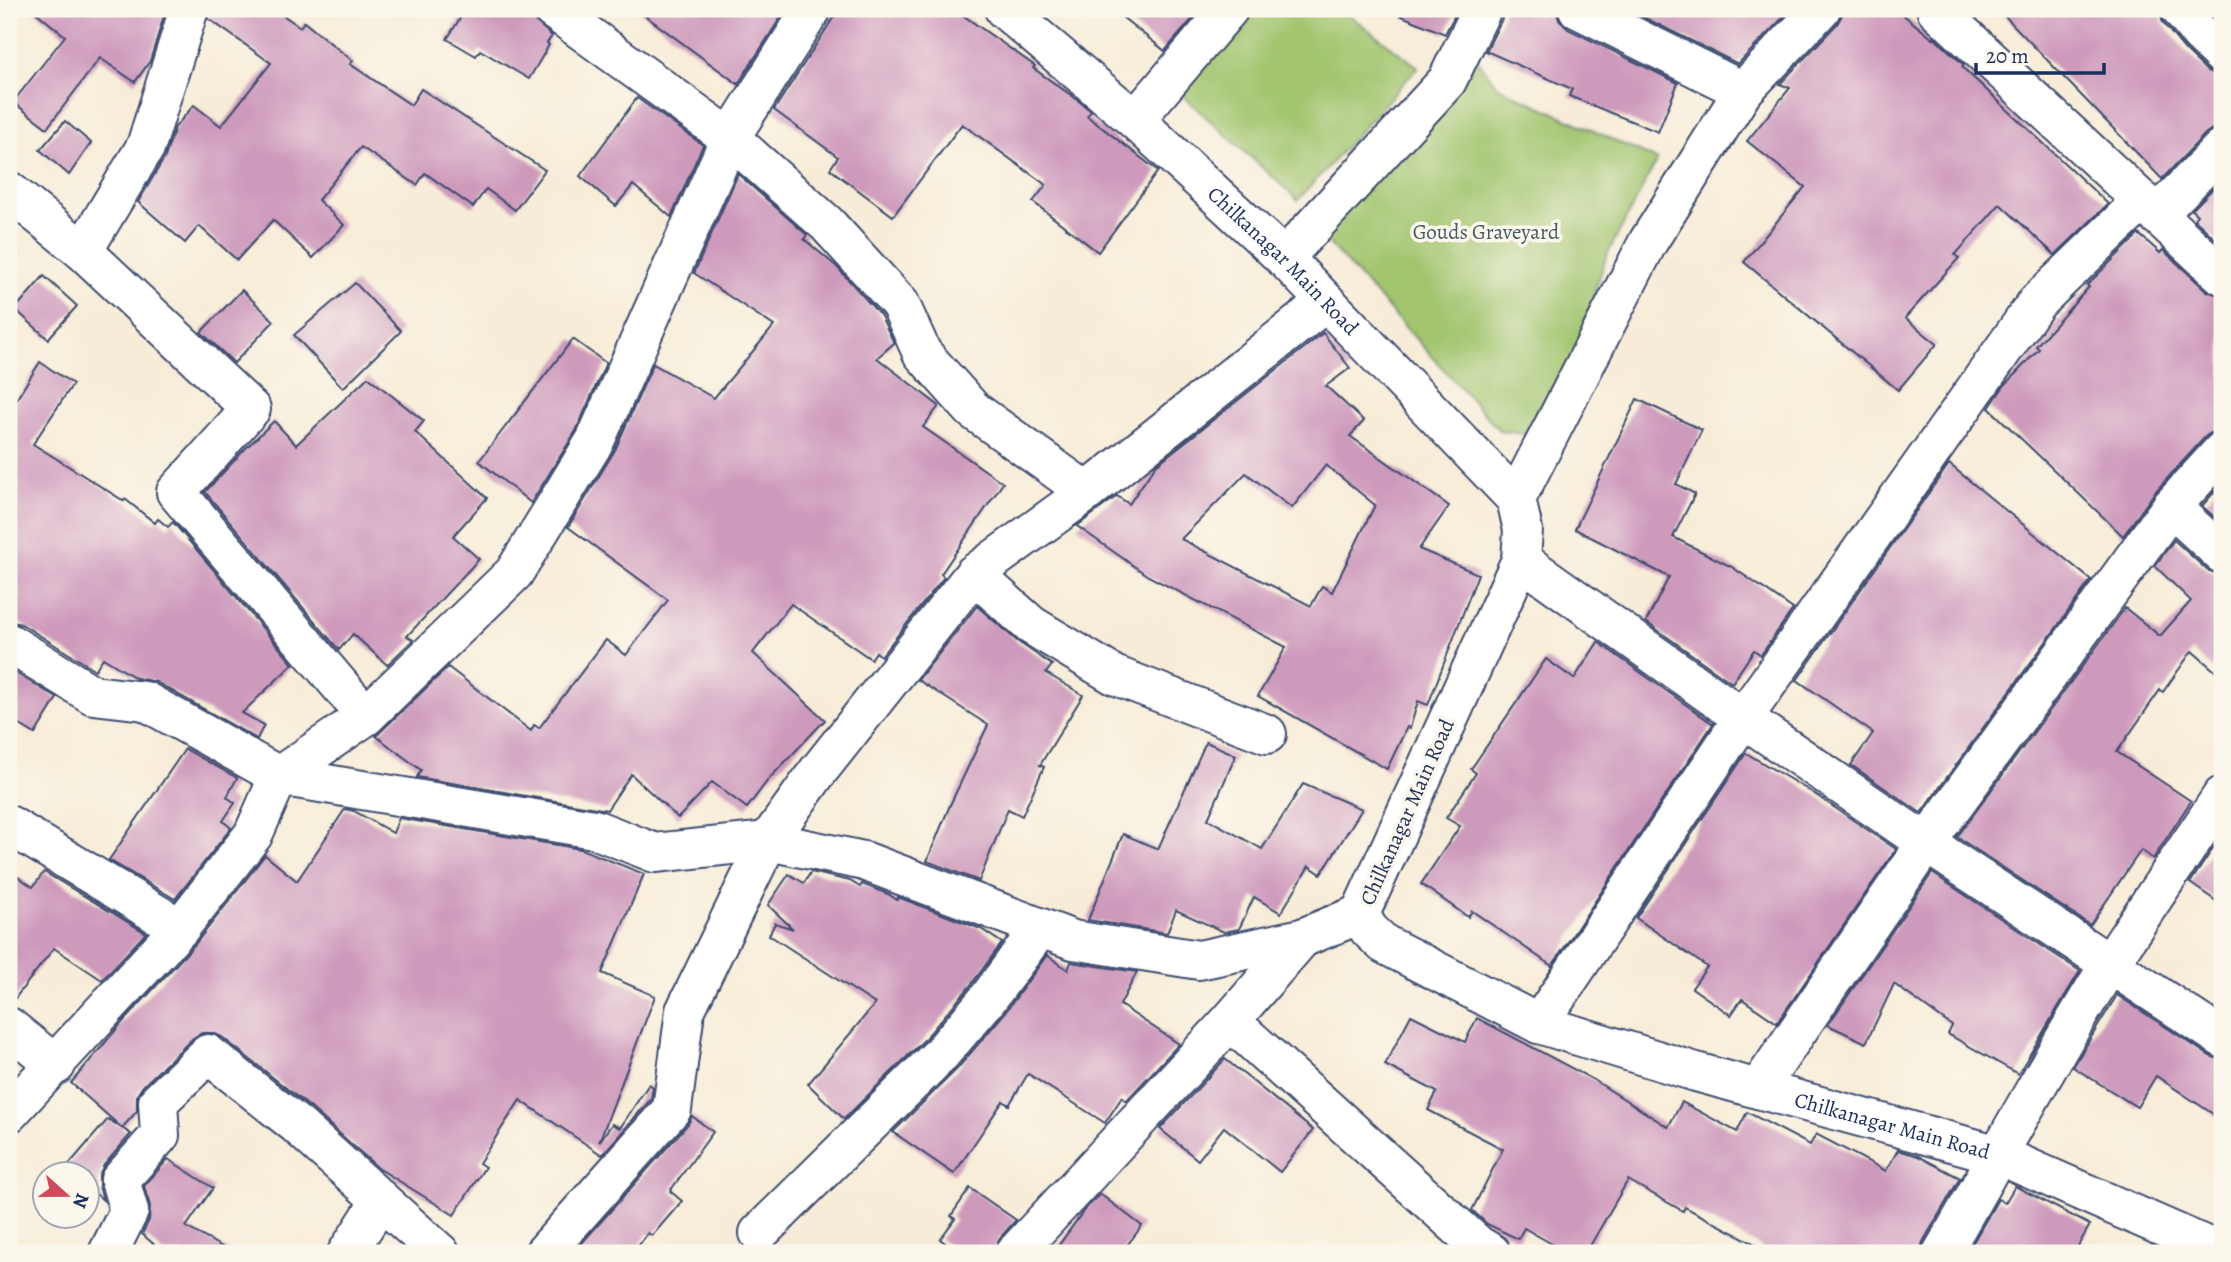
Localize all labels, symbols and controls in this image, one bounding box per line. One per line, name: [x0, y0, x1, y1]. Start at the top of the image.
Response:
scale bar: [1976, 32, 2103, 76]
text: 20 m: [1986, 42, 2029, 70]
street label: Chilkanagar Main Road: [1201, 180, 1365, 342]
park label: Gouds Graveyard: [1413, 218, 1560, 246]
street label: Chilkanagar Main Road: [1353, 714, 1461, 910]
street label: Chilkanagar Main Road: [1791, 1086, 1994, 1166]
north arrow: [32, 1160, 102, 1230]
text: N: [66, 1190, 96, 1212]

